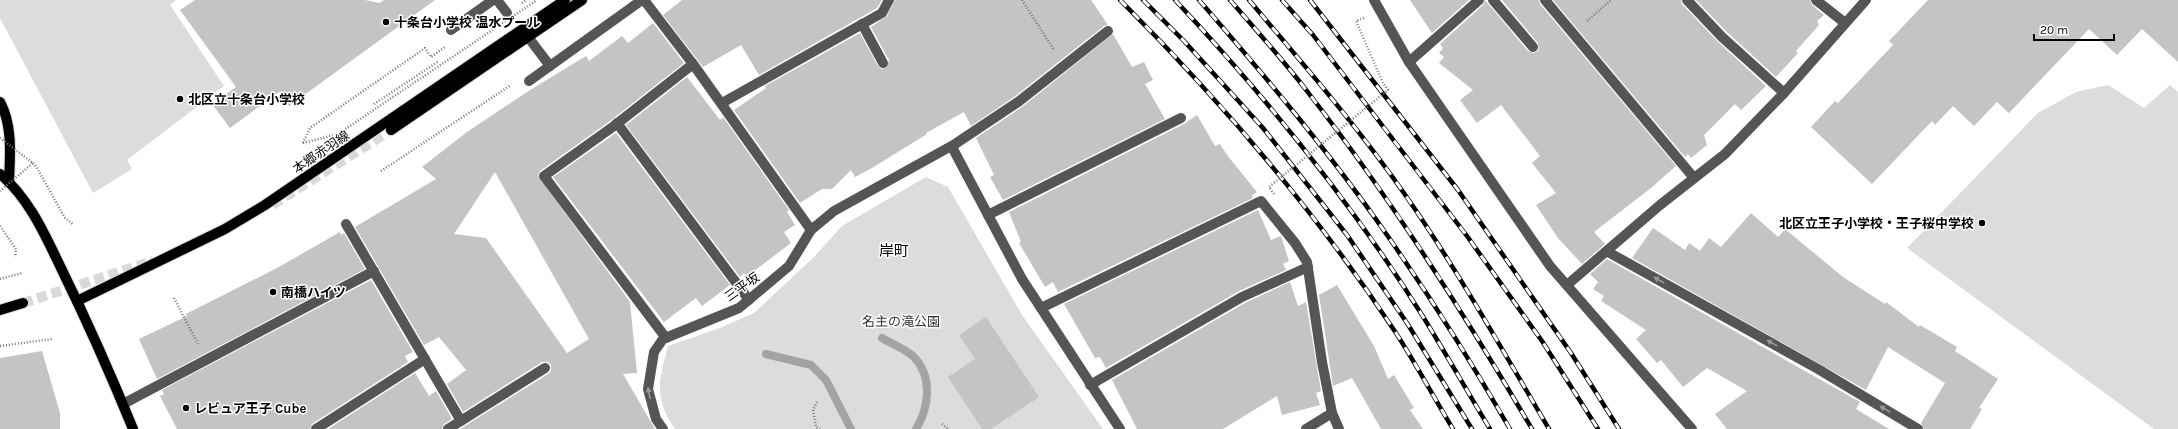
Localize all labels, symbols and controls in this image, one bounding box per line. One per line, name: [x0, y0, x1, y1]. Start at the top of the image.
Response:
place label: 十条台小学校 温水プール: [394, 15, 540, 30]
scale bar: [2034, 16, 2114, 42]
marker: 十条台小学校 温水プール: [381, 17, 391, 27]
text: 20 m: [2040, 23, 2068, 37]
place label: 北区立十条台小学校: [188, 92, 305, 107]
marker: 北区立十条台小学校: [175, 94, 185, 104]
street label: 本郷赤羽線: [290, 128, 352, 176]
place label: 北区立王子小学校・王子桜中学校: [1779, 216, 1974, 231]
marker: 北区立王子小学校・王子桜中学校: [1977, 218, 1987, 228]
district label: 岸町: [879, 242, 909, 260]
street label: 三平坂: [722, 269, 762, 305]
one-way arrow: [1653, 277, 1665, 284]
place label: 南橋ハイツ: [281, 285, 346, 300]
marker: 南橋ハイツ: [268, 287, 278, 297]
park label: 名主の滝公園: [862, 314, 940, 329]
one-way arrow: [1767, 340, 1778, 347]
one-way arrow: [646, 387, 652, 399]
place label: レビュア王子 Cube: [194, 401, 306, 416]
marker: レビュア王子 Cube: [181, 403, 191, 413]
one-way arrow: [1879, 405, 1891, 412]

